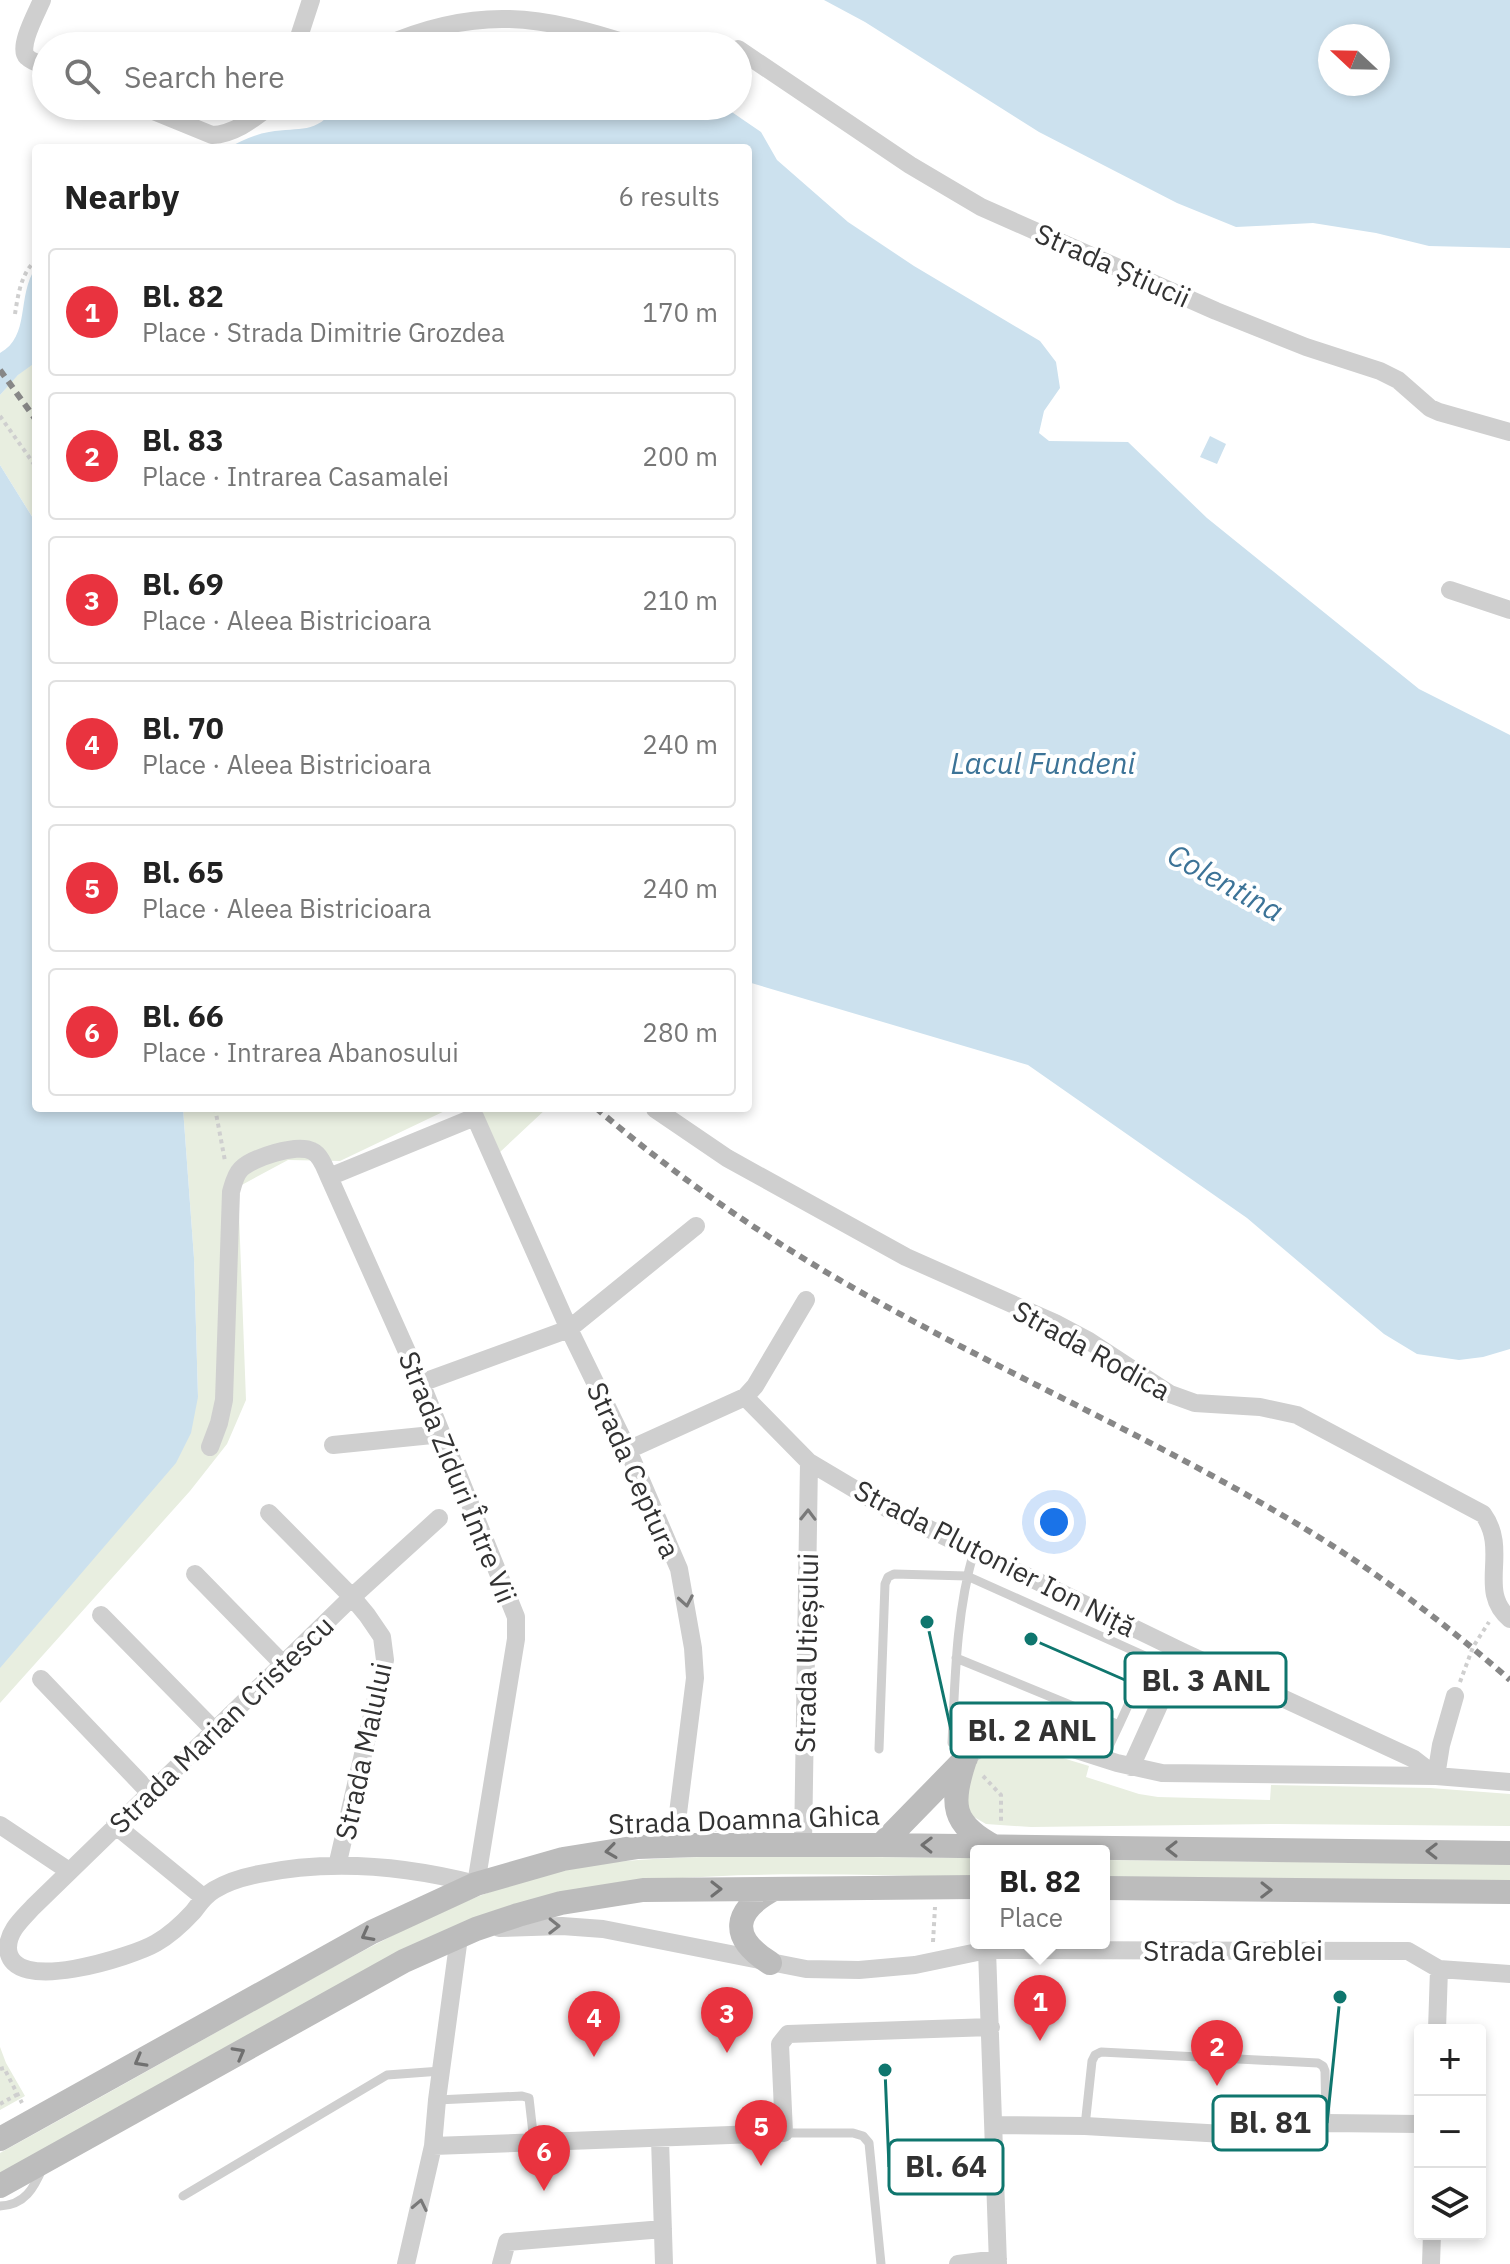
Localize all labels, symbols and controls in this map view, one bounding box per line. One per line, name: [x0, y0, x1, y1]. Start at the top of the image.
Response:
north arrow: [1318, 24, 1390, 96]
search box: [32, 32, 752, 120]
icon: search: [60, 54, 104, 98]
text: Search here: [124, 57, 285, 96]
text: Nearby: [64, 174, 179, 218]
text: 6 results: [618, 179, 720, 213]
street label: Strada Știucii: [1030, 214, 1196, 316]
text: Bl. 82: [142, 276, 224, 315]
text: 1: [84, 295, 100, 329]
text: 170 m: [642, 295, 718, 329]
text: Place · Strada Dimitrie Grozdea: [142, 315, 505, 349]
text: Bl. 83: [142, 420, 224, 459]
text: 2: [84, 439, 100, 473]
text: 200 m: [642, 439, 718, 473]
text: Place · Intrarea Casamalei: [142, 459, 449, 493]
text: Bl. 69: [142, 564, 224, 603]
text: 3: [84, 583, 100, 617]
text: 210 m: [642, 583, 718, 617]
text: Place · Aleea Bistricioara: [142, 603, 431, 637]
text: Bl. 70: [142, 708, 224, 747]
text: 4: [84, 727, 100, 761]
text: 240 m: [642, 727, 718, 761]
water label: Lacul Fundeni: [950, 743, 1136, 782]
text: Place · Aleea Bistricioara: [142, 747, 431, 781]
water label: Colentina: [1161, 834, 1291, 930]
text: Bl. 65: [142, 852, 224, 891]
text: 5: [84, 871, 100, 905]
text: 240 m: [642, 871, 718, 905]
text: Place · Aleea Bistricioara: [142, 891, 431, 925]
text: Bl. 66: [142, 996, 224, 1035]
text: 6: [84, 1015, 100, 1049]
text: 280 m: [642, 1015, 718, 1049]
text: Place · Intrarea Abanosului: [142, 1035, 459, 1069]
street label: Strada Rodica: [1007, 1292, 1177, 1408]
street label: Strada Ziduri Între Vii: [391, 1346, 525, 1608]
street label: Strada Ceptura: [579, 1376, 689, 1564]
street label: Strada Plutonier Ion Niță: [848, 1471, 1142, 1645]
your location: [1034, 1502, 1074, 1542]
one-way arrow: [799, 1508, 817, 1521]
street label: Strada Utieșului: [786, 1553, 826, 1753]
one-way arrow: [676, 1594, 693, 1608]
street label: Strada Marian Cristescu: [101, 1607, 341, 1841]
callout: Bl. 3 ANL: [1125, 1653, 1286, 1707]
street label: Strada Malului: [326, 1659, 400, 1843]
text: Bl. 3 ANL: [1141, 1660, 1271, 1699]
callout: Bl. 2 ANL: [951, 1703, 1112, 1757]
text: Bl. 2 ANL: [967, 1710, 1097, 1749]
street label: Strada Doamna Ghica: [608, 1796, 880, 1842]
one-way arrow: [920, 1837, 933, 1854]
one-way arrow: [1165, 1840, 1178, 1858]
one-way arrow: [605, 1842, 618, 1859]
one-way arrow: [1425, 1843, 1438, 1860]
popup: [970, 1845, 1110, 1949]
text: Bl. 82: [999, 1861, 1081, 1900]
one-way arrow: [710, 1880, 723, 1898]
one-way arrow: [1260, 1881, 1273, 1899]
text: Place: [999, 1900, 1063, 1934]
one-way arrow: [548, 1917, 561, 1935]
one-way arrow: [361, 1925, 375, 1940]
street label: Strada Greblei: [1143, 1932, 1323, 1969]
pin: 1: [1014, 1975, 1066, 2041]
pin: 3: [701, 1987, 753, 2053]
pin: 4: [568, 1991, 620, 2057]
pin: 2: [1191, 2020, 1243, 2086]
map controls: [1414, 2024, 1486, 2240]
button: +: [1414, 2024, 1486, 2096]
one-way arrow: [231, 2047, 245, 2063]
one-way arrow: [134, 2051, 148, 2067]
callout: Bl. 81: [1213, 2096, 1327, 2150]
button: −: [1414, 2096, 1486, 2168]
pin: 5: [735, 2100, 787, 2166]
text: Bl. 81: [1229, 2102, 1311, 2141]
pin: 6: [518, 2125, 570, 2191]
callout: Bl. 64: [889, 2140, 1003, 2194]
text: Bl. 64: [905, 2146, 987, 2185]
button: layers: [1414, 2168, 1486, 2240]
one-way arrow: [411, 2199, 428, 2212]

